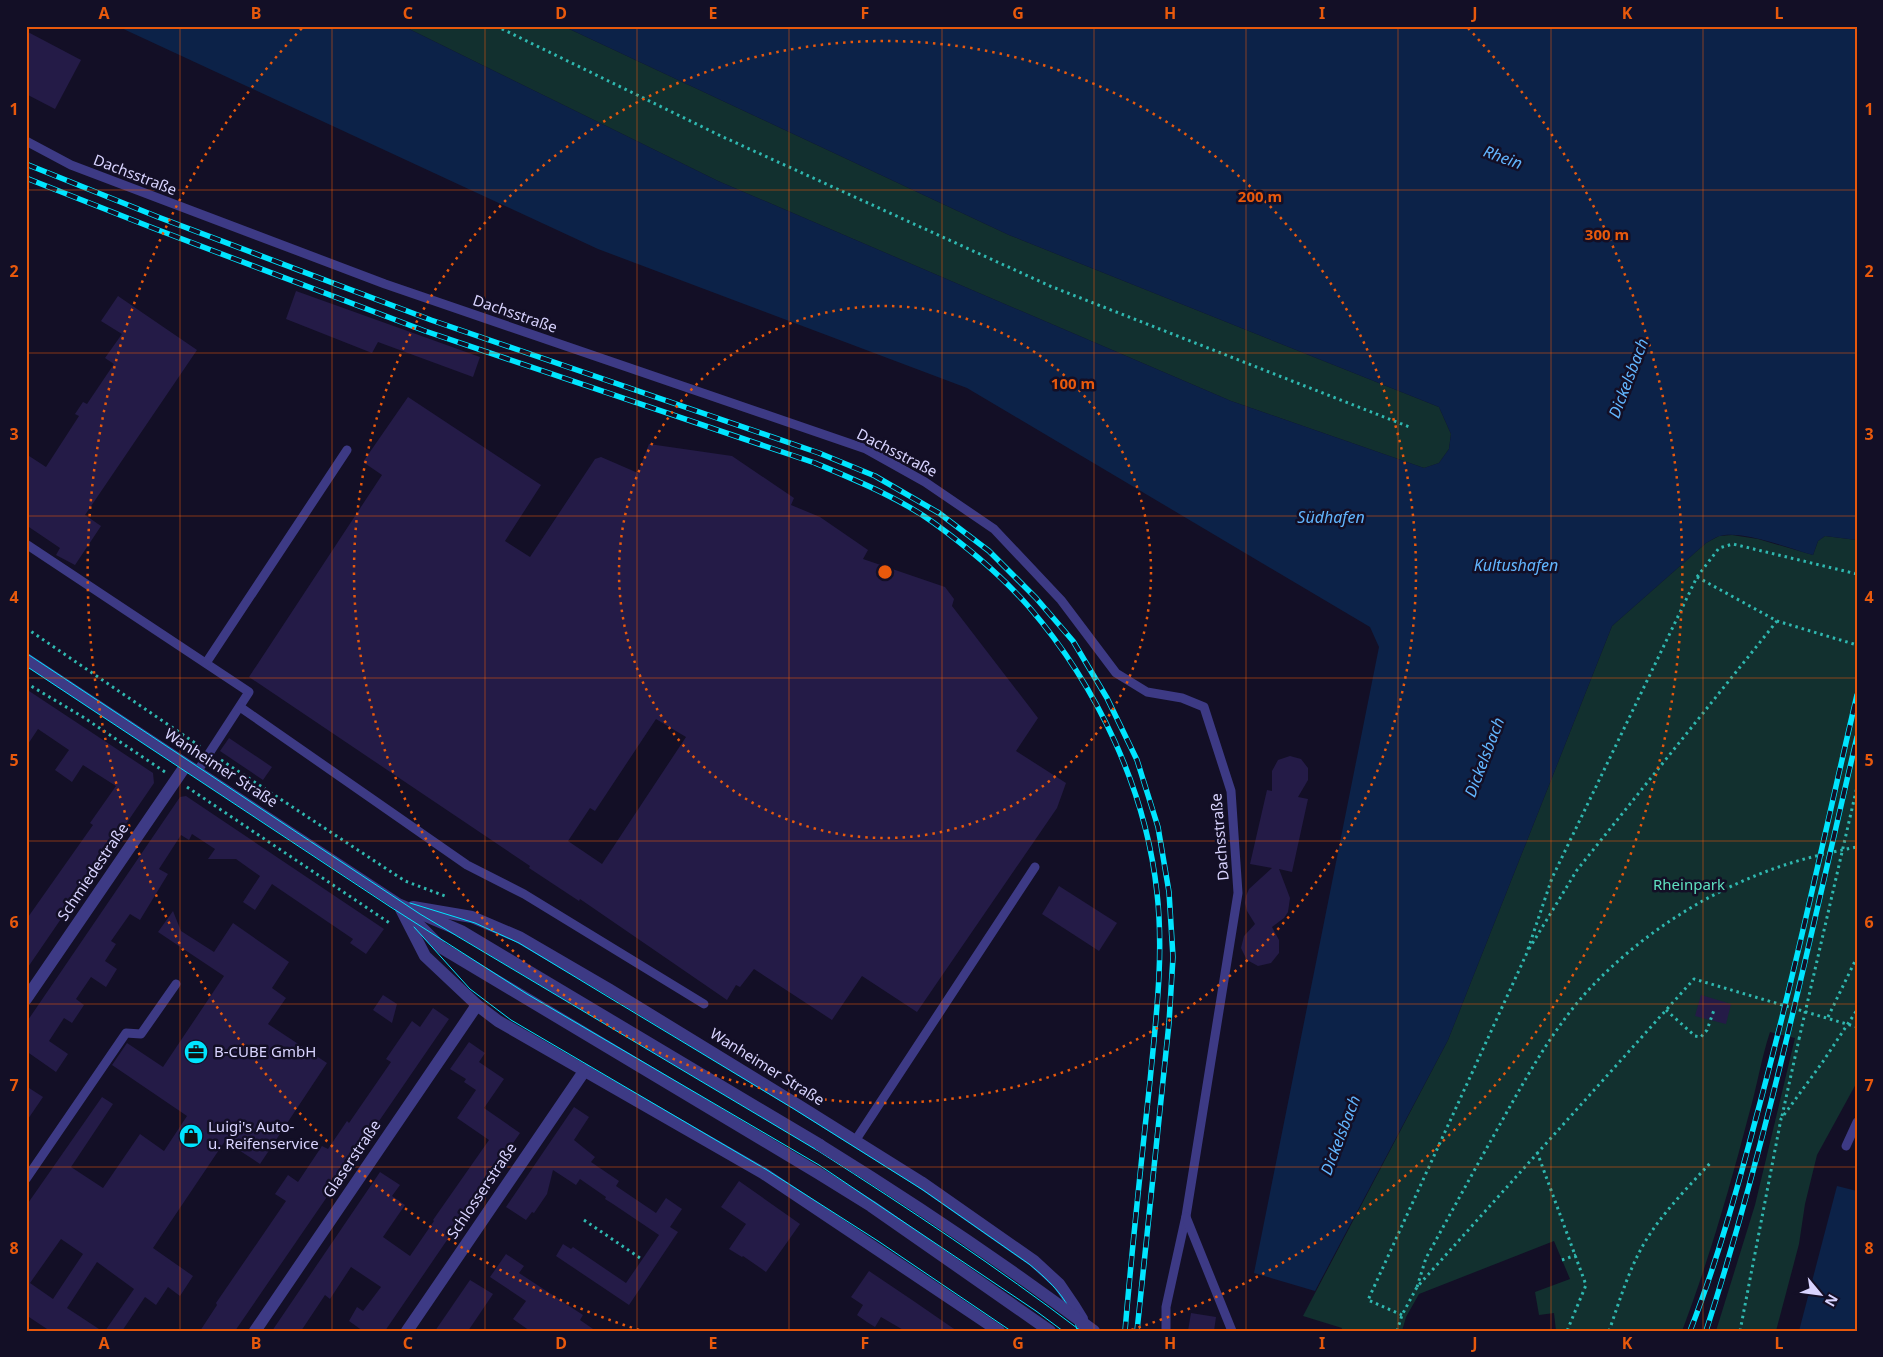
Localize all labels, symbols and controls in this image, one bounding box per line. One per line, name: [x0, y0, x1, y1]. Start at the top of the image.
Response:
text: A: [98, 2, 110, 24]
text: B: [251, 2, 261, 24]
text: C: [403, 2, 413, 24]
text: D: [555, 2, 567, 24]
text: E: [709, 2, 718, 24]
text: F: [861, 2, 869, 24]
text: G: [1012, 2, 1024, 24]
text: H: [1164, 2, 1176, 24]
text: I: [1319, 2, 1325, 24]
text: J: [1470, 2, 1478, 24]
text: K: [1622, 2, 1633, 24]
text: L: [1775, 2, 1784, 24]
text: 1: [9, 98, 19, 120]
text: 1: [1864, 98, 1874, 120]
water label: Rhein: [1481, 140, 1525, 174]
street label: Dachsstraße: [91, 149, 180, 199]
text: 200 m: [1238, 186, 1282, 206]
text: 300 m: [1585, 224, 1629, 244]
text: 2: [9, 260, 19, 282]
text: 2: [1864, 260, 1874, 282]
street label: Dachsstraße: [471, 289, 560, 337]
water label: Dickelsbach: [1603, 335, 1653, 421]
text: 100 m: [1051, 373, 1095, 393]
text: 3: [9, 423, 19, 445]
street label: Dachsstraße: [854, 423, 941, 481]
text: 3: [1864, 423, 1874, 445]
water label: Südhafen: [1297, 506, 1365, 528]
water label: Kultushafen: [1474, 554, 1558, 576]
centre of rings: [876, 563, 894, 581]
text: 4: [9, 586, 19, 608]
text: 4: [1864, 586, 1874, 608]
water label: Dickelsbach: [1459, 714, 1509, 800]
street label: Wanheimer Straße: [161, 723, 282, 811]
text: 5: [9, 749, 19, 771]
text: 5: [1864, 749, 1874, 771]
street label: Dachsstraße: [1205, 792, 1233, 882]
street label: Schmiedestraße: [52, 819, 132, 924]
park label: Rheinpark: [1653, 874, 1725, 894]
text: 6: [9, 911, 19, 933]
text: 6: [1864, 911, 1874, 933]
street label: Wanheimer Straße: [707, 1023, 829, 1109]
office icon: B-CUBE GmbH: [183, 1039, 209, 1065]
place label: B-CUBE GmbH: [214, 1041, 316, 1061]
text: 7: [9, 1074, 19, 1096]
text: 7: [1864, 1074, 1874, 1096]
water label: Dickelsbach: [1315, 1092, 1365, 1178]
place label: Luigi's Auto- u. Reifenservice: [208, 1116, 319, 1153]
street label: Glaserstraße: [318, 1116, 385, 1201]
shop icon: Luigi's Auto- u. Reifenservice: [178, 1123, 204, 1149]
street label: Schlosserstraße: [442, 1139, 521, 1242]
text: 8: [9, 1237, 19, 1259]
text: 8: [1864, 1237, 1874, 1259]
north arrow: [1796, 1270, 1846, 1320]
text: N: [1821, 1291, 1843, 1310]
text: A: [98, 1332, 110, 1354]
text: B: [251, 1332, 261, 1354]
text: C: [403, 1332, 413, 1354]
text: D: [555, 1332, 567, 1354]
text: E: [709, 1332, 718, 1354]
text: F: [861, 1332, 869, 1354]
text: G: [1012, 1332, 1024, 1354]
text: H: [1164, 1332, 1176, 1354]
text: I: [1319, 1332, 1325, 1354]
text: J: [1470, 1332, 1478, 1354]
text: K: [1622, 1332, 1633, 1354]
text: L: [1775, 1332, 1784, 1354]

